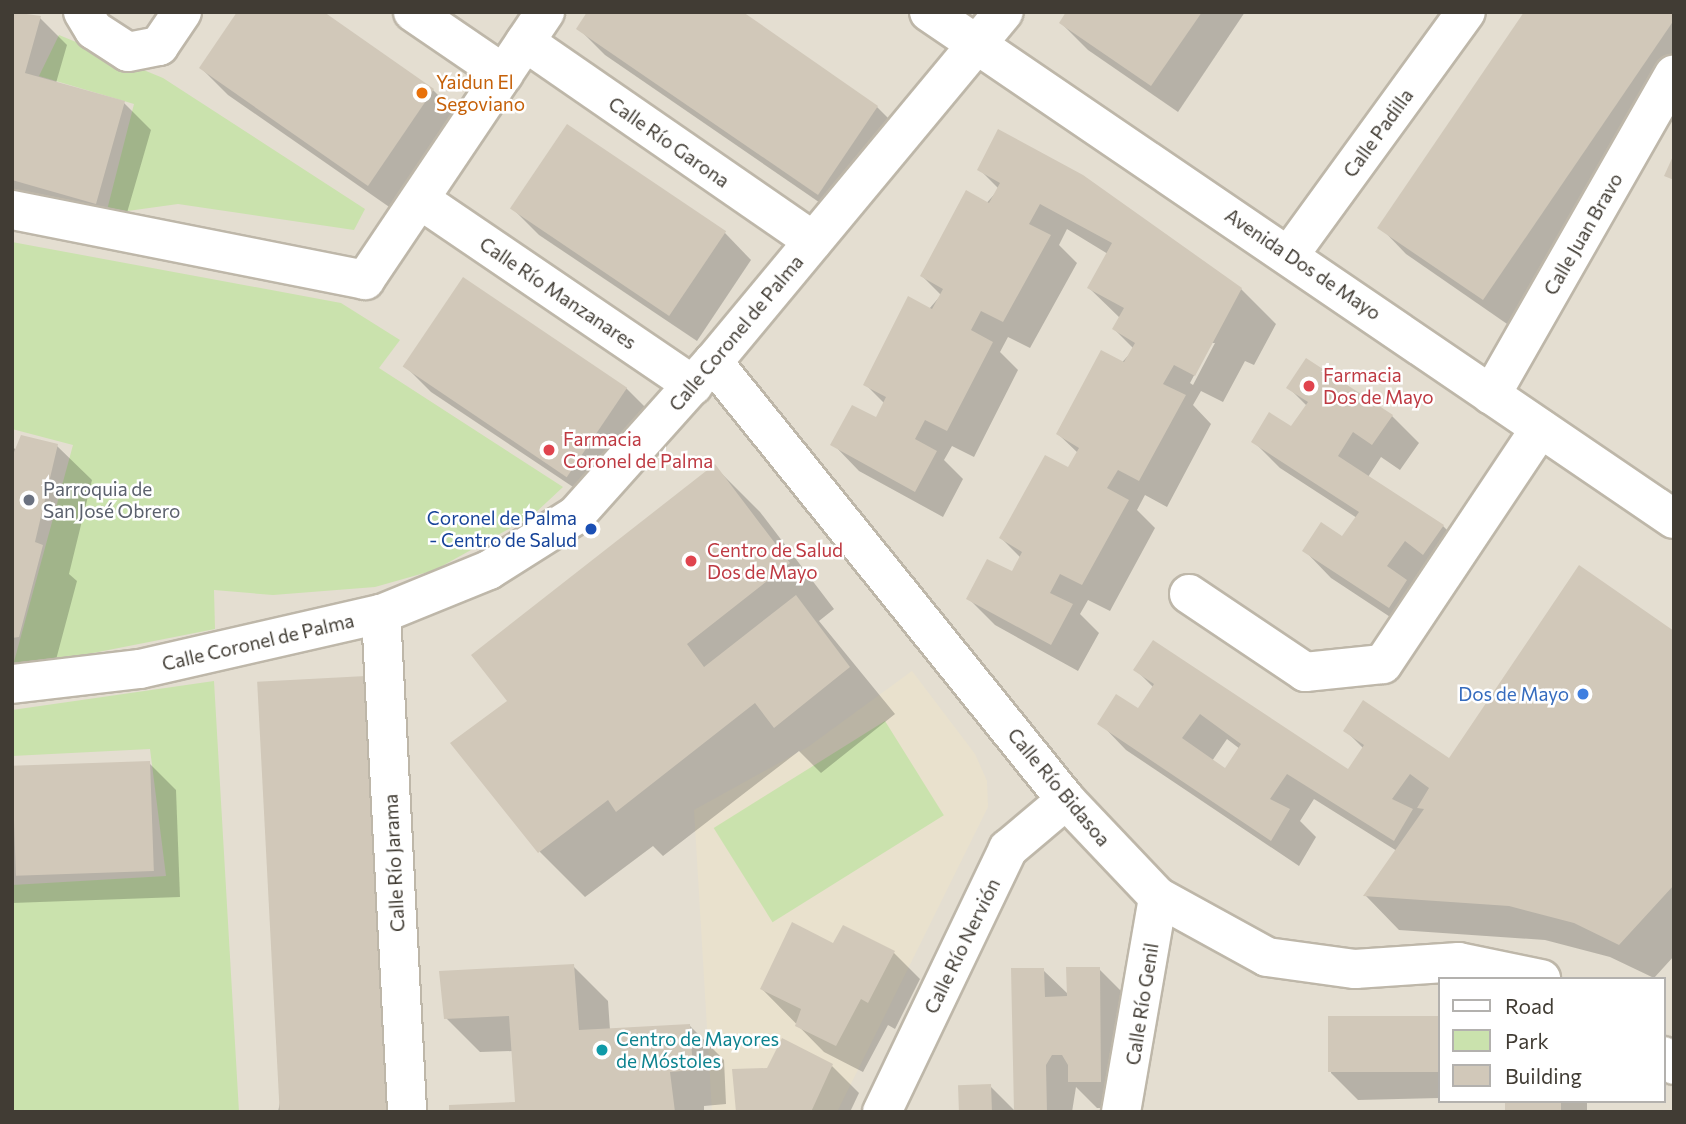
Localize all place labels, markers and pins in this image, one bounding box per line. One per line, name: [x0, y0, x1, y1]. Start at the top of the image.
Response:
place label: Yaidun El Segoviano: [436, 71, 525, 115]
marker: Yaidun El Segoviano: [414, 85, 430, 101]
place label: Farmacia Dos de Mayo: [1323, 364, 1434, 408]
marker: Farmacia Dos de Mayo: [1301, 378, 1317, 394]
place label: Farmacia Coronel de Palma: [563, 428, 713, 472]
marker: Farmacia Coronel de Palma: [541, 442, 557, 458]
place label: Parroquia de San José Obrero: [43, 478, 180, 522]
marker: Parroquia de San José Obrero: [21, 492, 37, 508]
place label: Coronel de Palma - Centro de Salud: [427, 507, 577, 551]
marker: Coronel de Palma - Centro de Salud: [583, 521, 599, 537]
place label: Centro de Salud Dos de Mayo: [707, 539, 843, 583]
marker: Centro de Salud Dos de Mayo: [681, 551, 701, 571]
place label: Dos de Mayo: [1458, 683, 1569, 705]
marker: Dos de Mayo: [1575, 686, 1591, 702]
place label: Centro de Mayores de Móstoles: [616, 1028, 779, 1072]
marker: Centro de Mayores de Móstoles: [594, 1042, 610, 1058]

